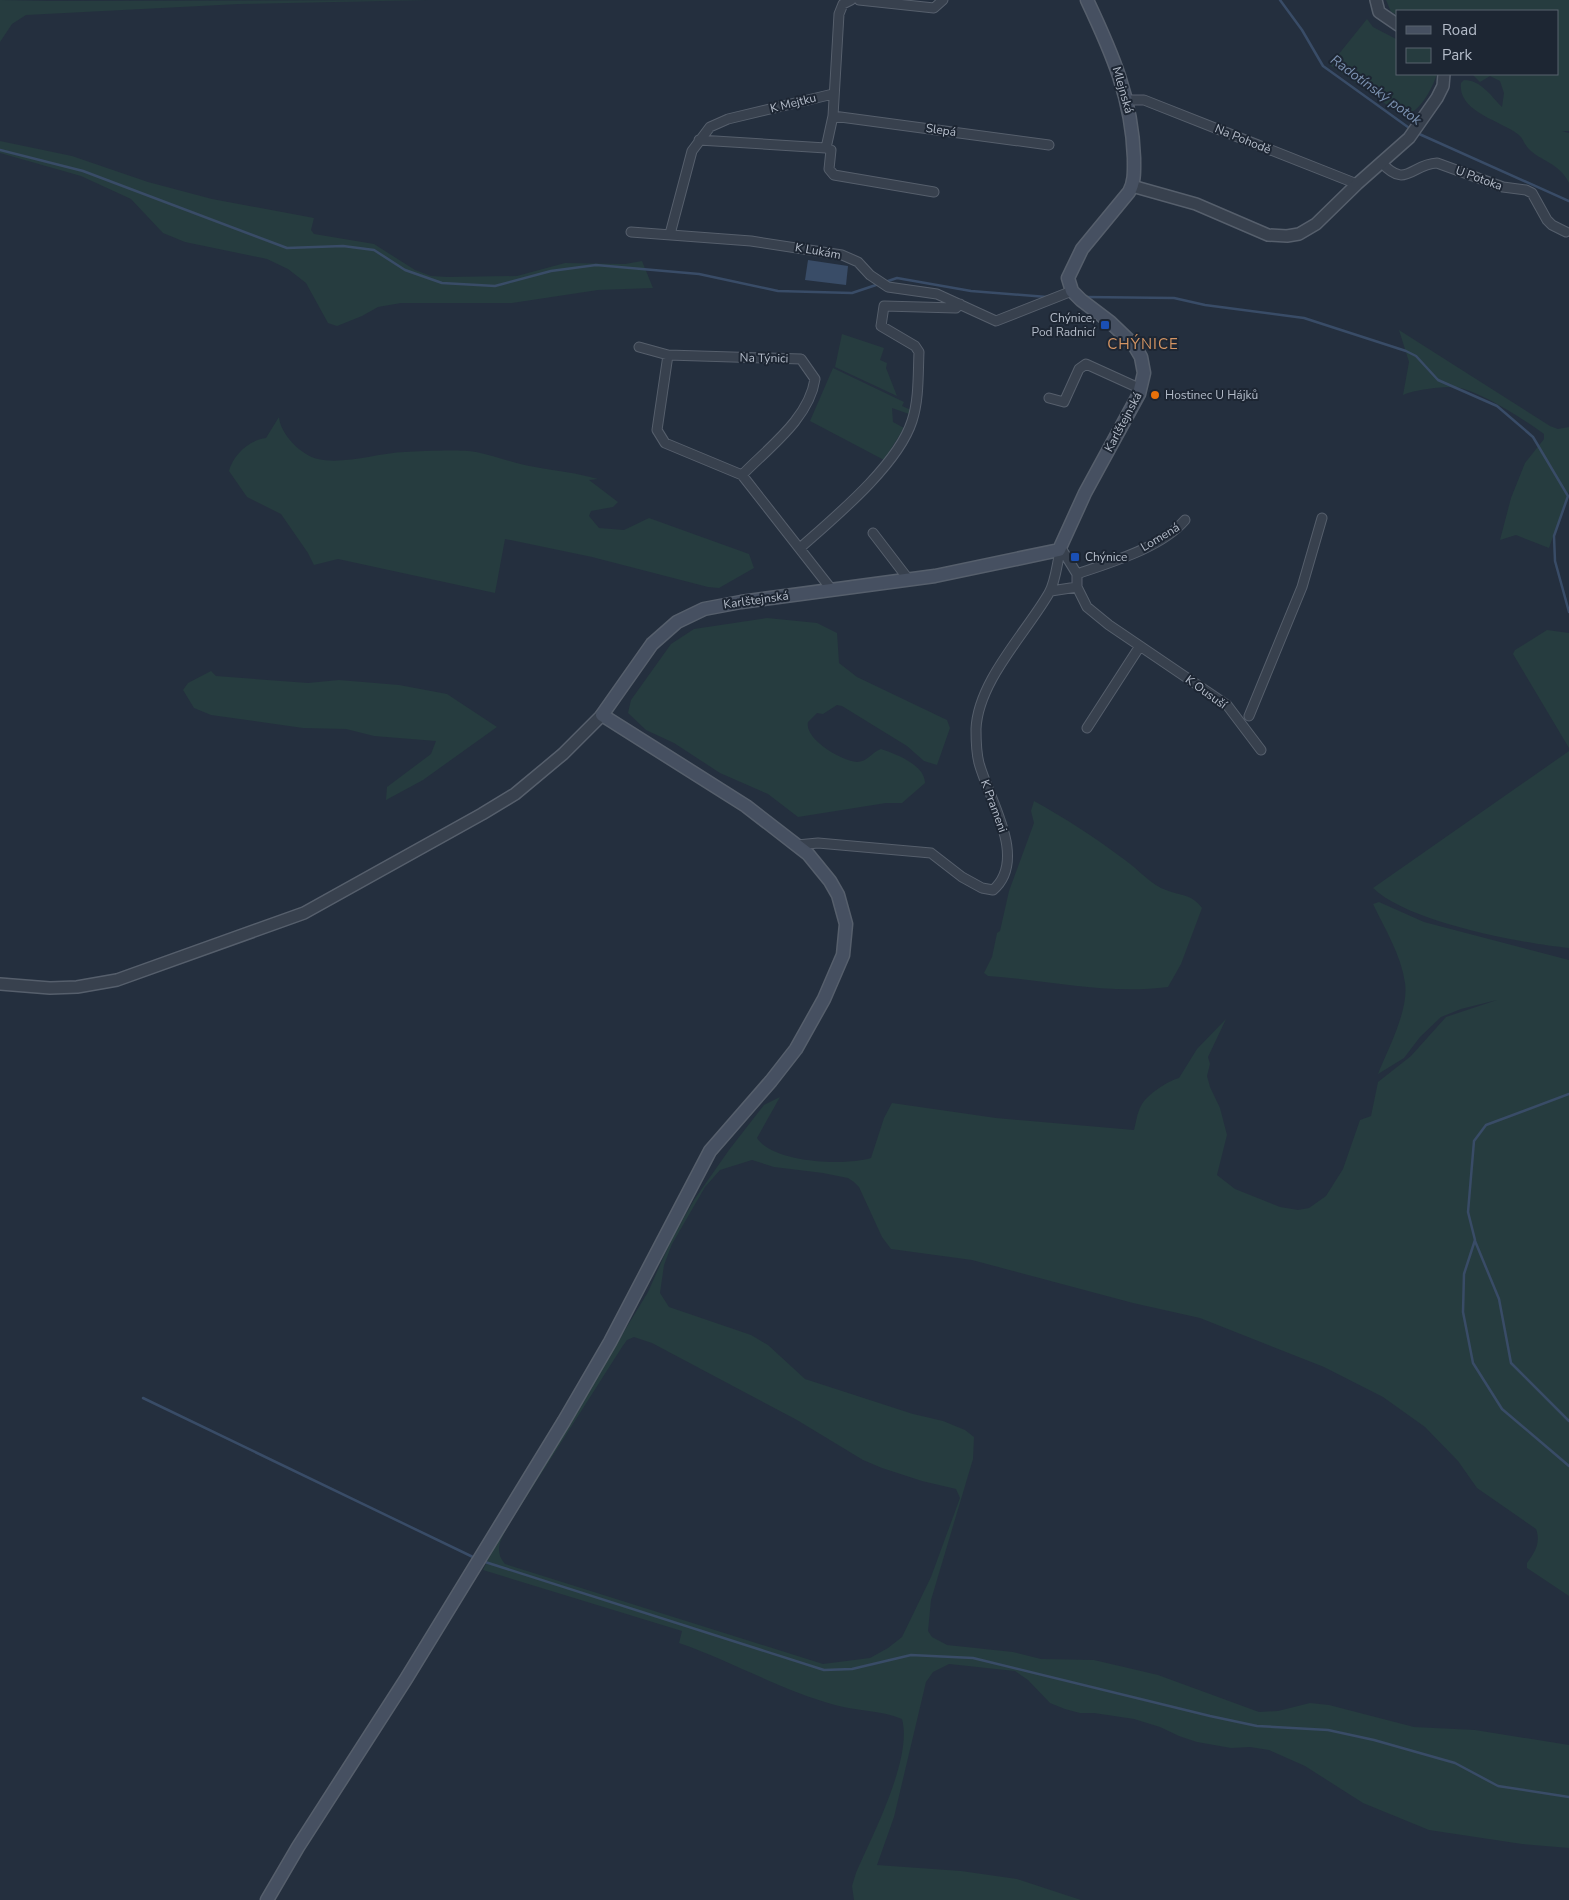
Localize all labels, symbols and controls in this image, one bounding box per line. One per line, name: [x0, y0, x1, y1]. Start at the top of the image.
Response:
legend: [1396, 10, 1559, 75]
text: Road: [1442, 20, 1477, 40]
text: Park: [1442, 45, 1472, 65]
water label: Radotínský potok: [1327, 50, 1426, 130]
street label: Mlejnská: [1109, 65, 1137, 115]
street label: K Mejtku: [768, 90, 818, 116]
street label: Slepá: [925, 120, 957, 140]
street label: Na Pohodě: [1213, 120, 1273, 158]
street label: U Potoka: [1453, 162, 1505, 194]
street label: K Lukám: [794, 239, 842, 263]
place label: Chýnice, Pod Radnicí: [1032, 310, 1096, 340]
marker: Chýnice, Pod Radnicí: [1099, 319, 1111, 331]
district label: CHÝNICE: [1107, 334, 1179, 354]
street label: Na Týnici: [739, 350, 789, 366]
place label: Hostinec U Hájků: [1165, 387, 1258, 403]
street label: Karlštejnská: [1101, 389, 1145, 455]
marker: Hostinec U Hájků: [1149, 389, 1161, 401]
street label: Lomená: [1137, 519, 1183, 555]
place label: Chýnice: [1085, 549, 1127, 565]
marker: Chýnice: [1069, 551, 1081, 563]
street label: Karlštejnská: [722, 588, 790, 612]
street label: K Ousuší: [1182, 672, 1231, 713]
street label: K Prameni: [977, 777, 1011, 835]

